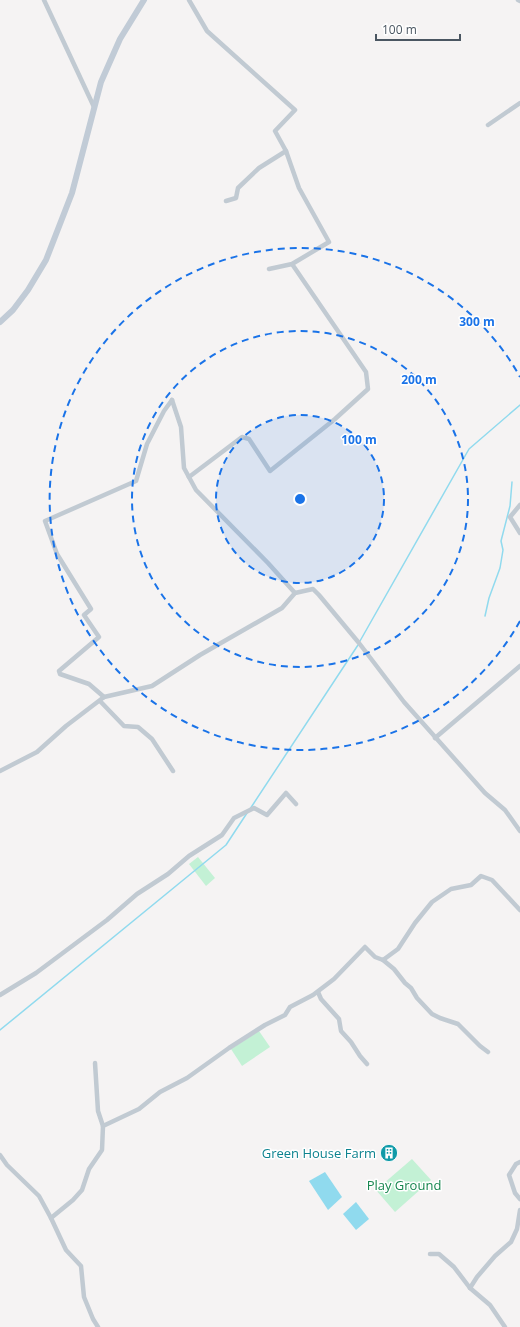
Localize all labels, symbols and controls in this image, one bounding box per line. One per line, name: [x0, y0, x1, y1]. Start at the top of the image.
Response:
scale bar: [376, 16, 460, 42]
text: 100 m: [382, 21, 417, 38]
text: 300 m: [459, 313, 495, 330]
text: 200 m: [401, 371, 437, 388]
text: 100 m: [341, 431, 377, 448]
centre of rings: [293, 492, 307, 506]
building icon: Green House Farm: [379, 1143, 399, 1163]
place label: Green House Farm: [262, 1144, 376, 1162]
park label: Play Ground: [367, 1176, 441, 1194]

